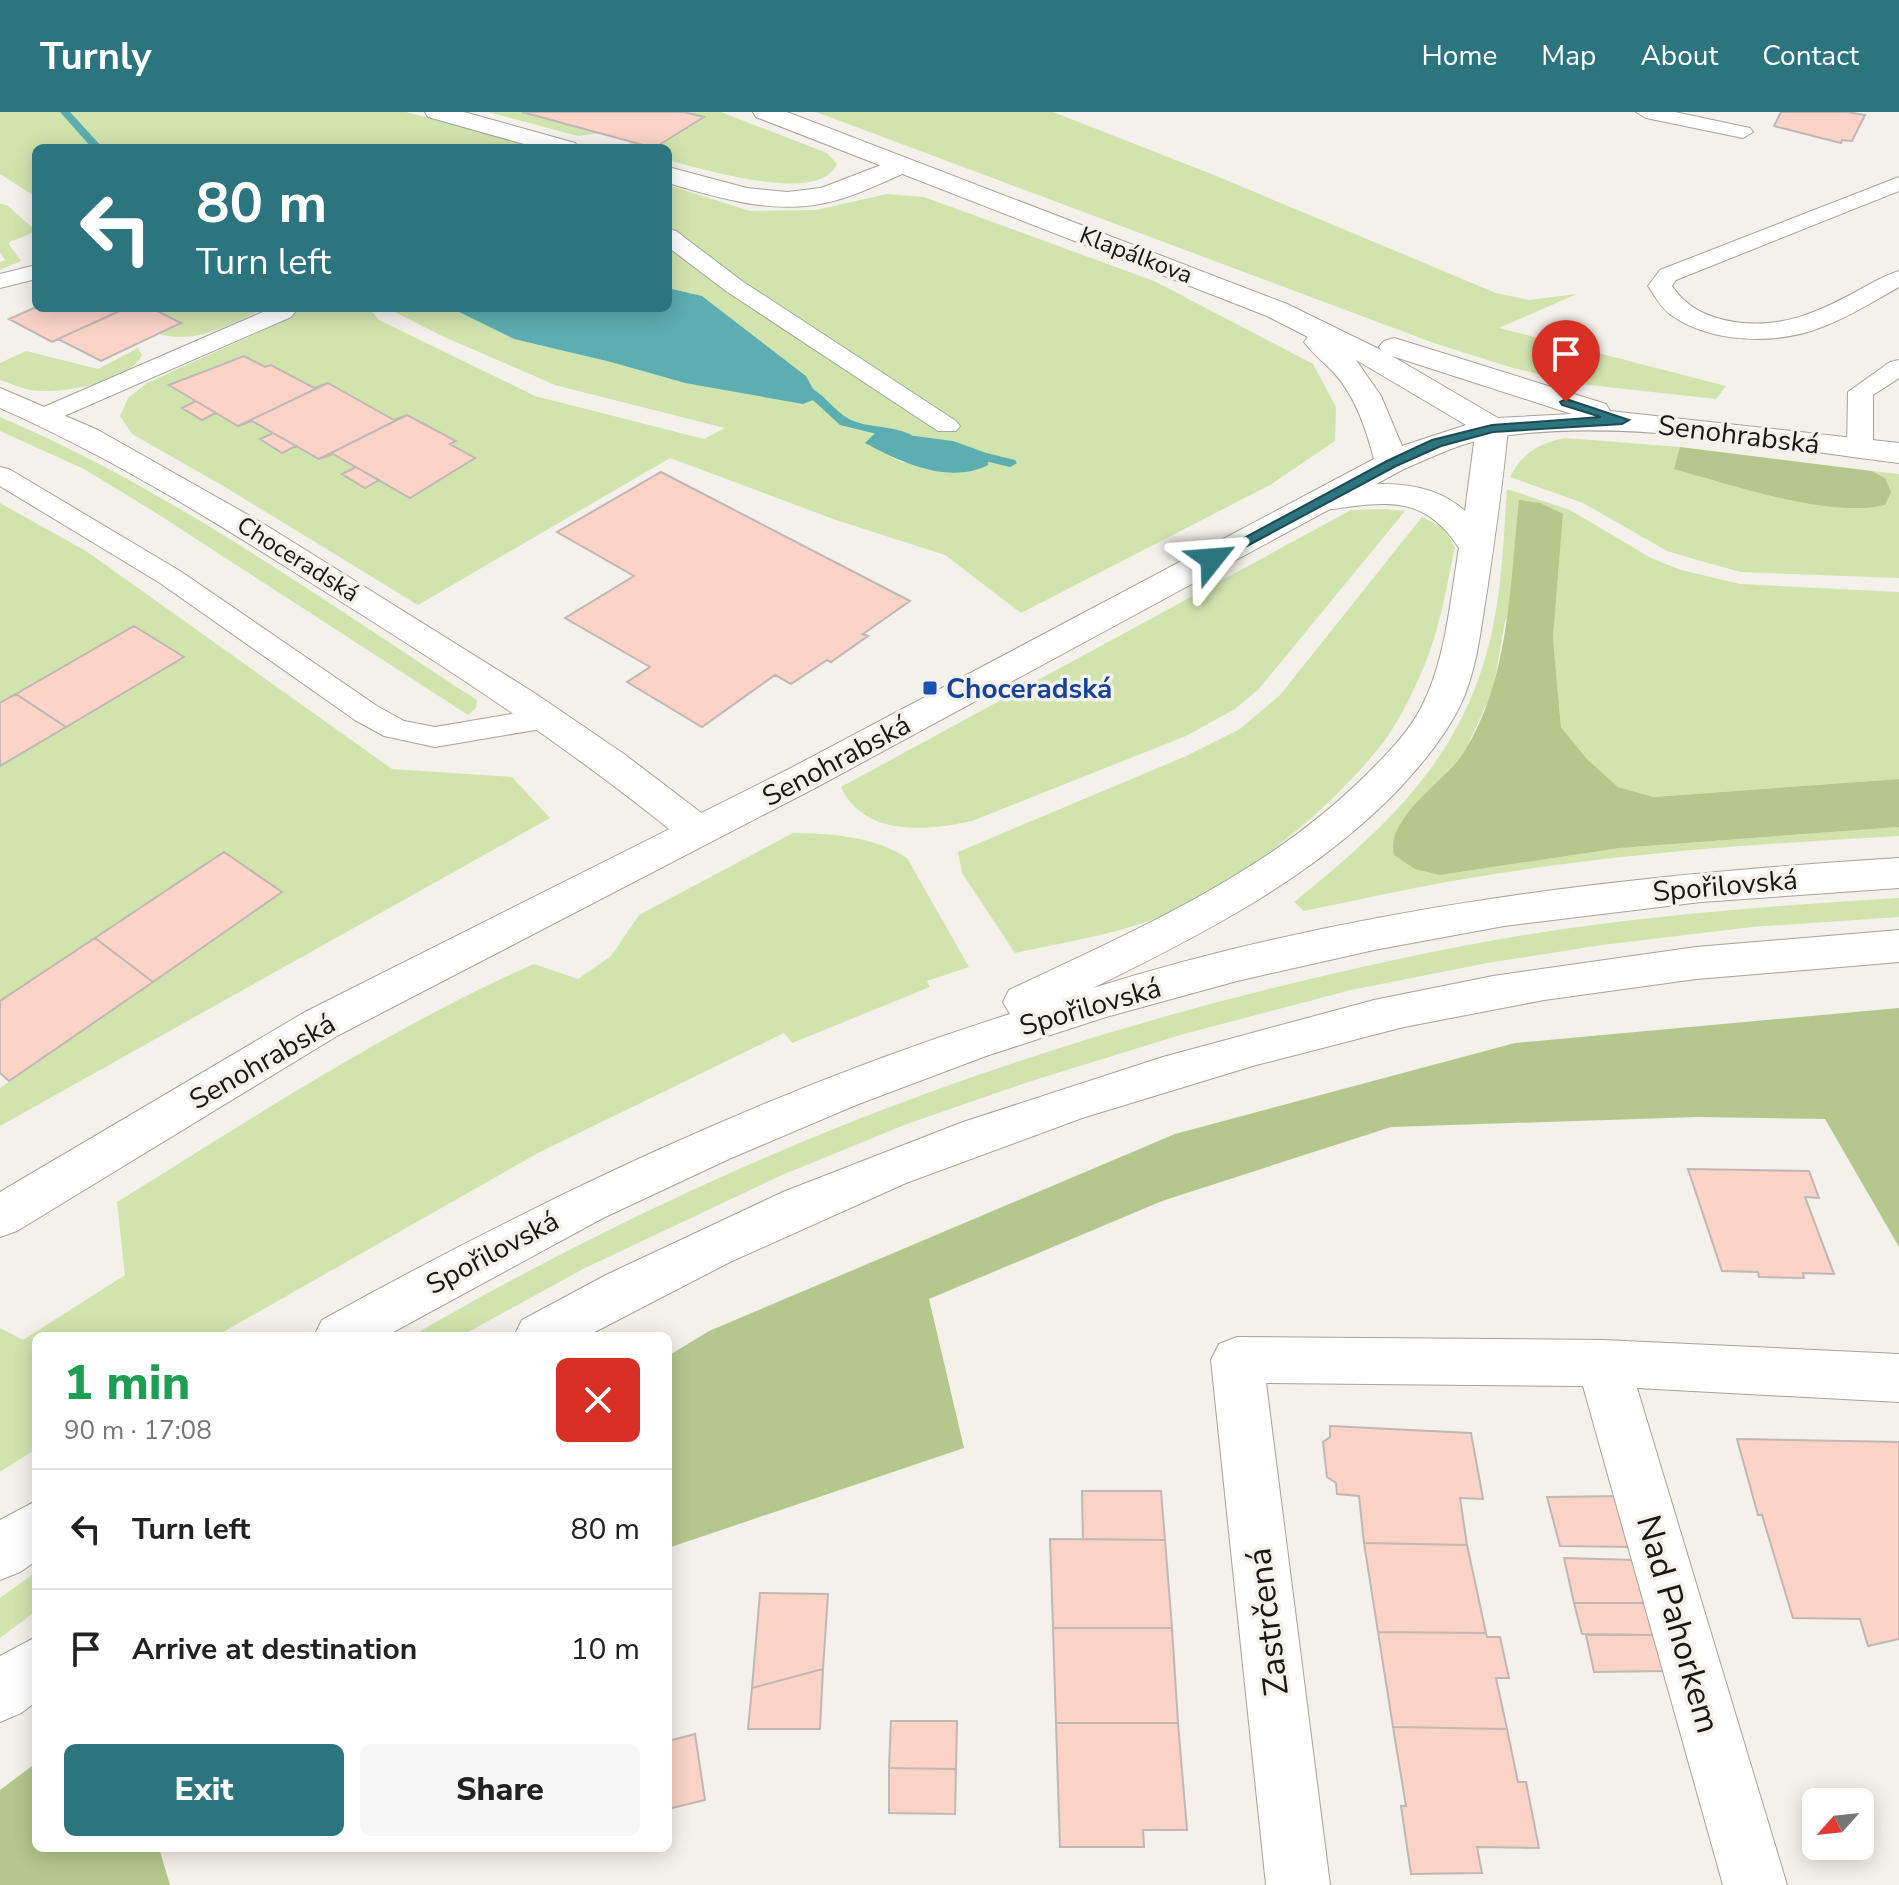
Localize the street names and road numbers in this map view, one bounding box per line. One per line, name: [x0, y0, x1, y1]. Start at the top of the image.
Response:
street label: Klapálkova: [1075, 219, 1197, 291]
street label: Senohrabská: [1656, 406, 1822, 464]
street label: Choceradská: [231, 509, 365, 609]
street label: Senohrabská: [756, 706, 917, 816]
street label: Spořilovská: [1651, 861, 1799, 911]
street label: Spořilovská: [1015, 969, 1165, 1045]
street label: Senohrabská: [183, 1005, 342, 1119]
street label: Spořilovská: [419, 1202, 566, 1304]
street label: Nad Pahorkem: [1625, 1510, 1731, 1739]
street label: Zastrčená: [1236, 1545, 1300, 1698]

